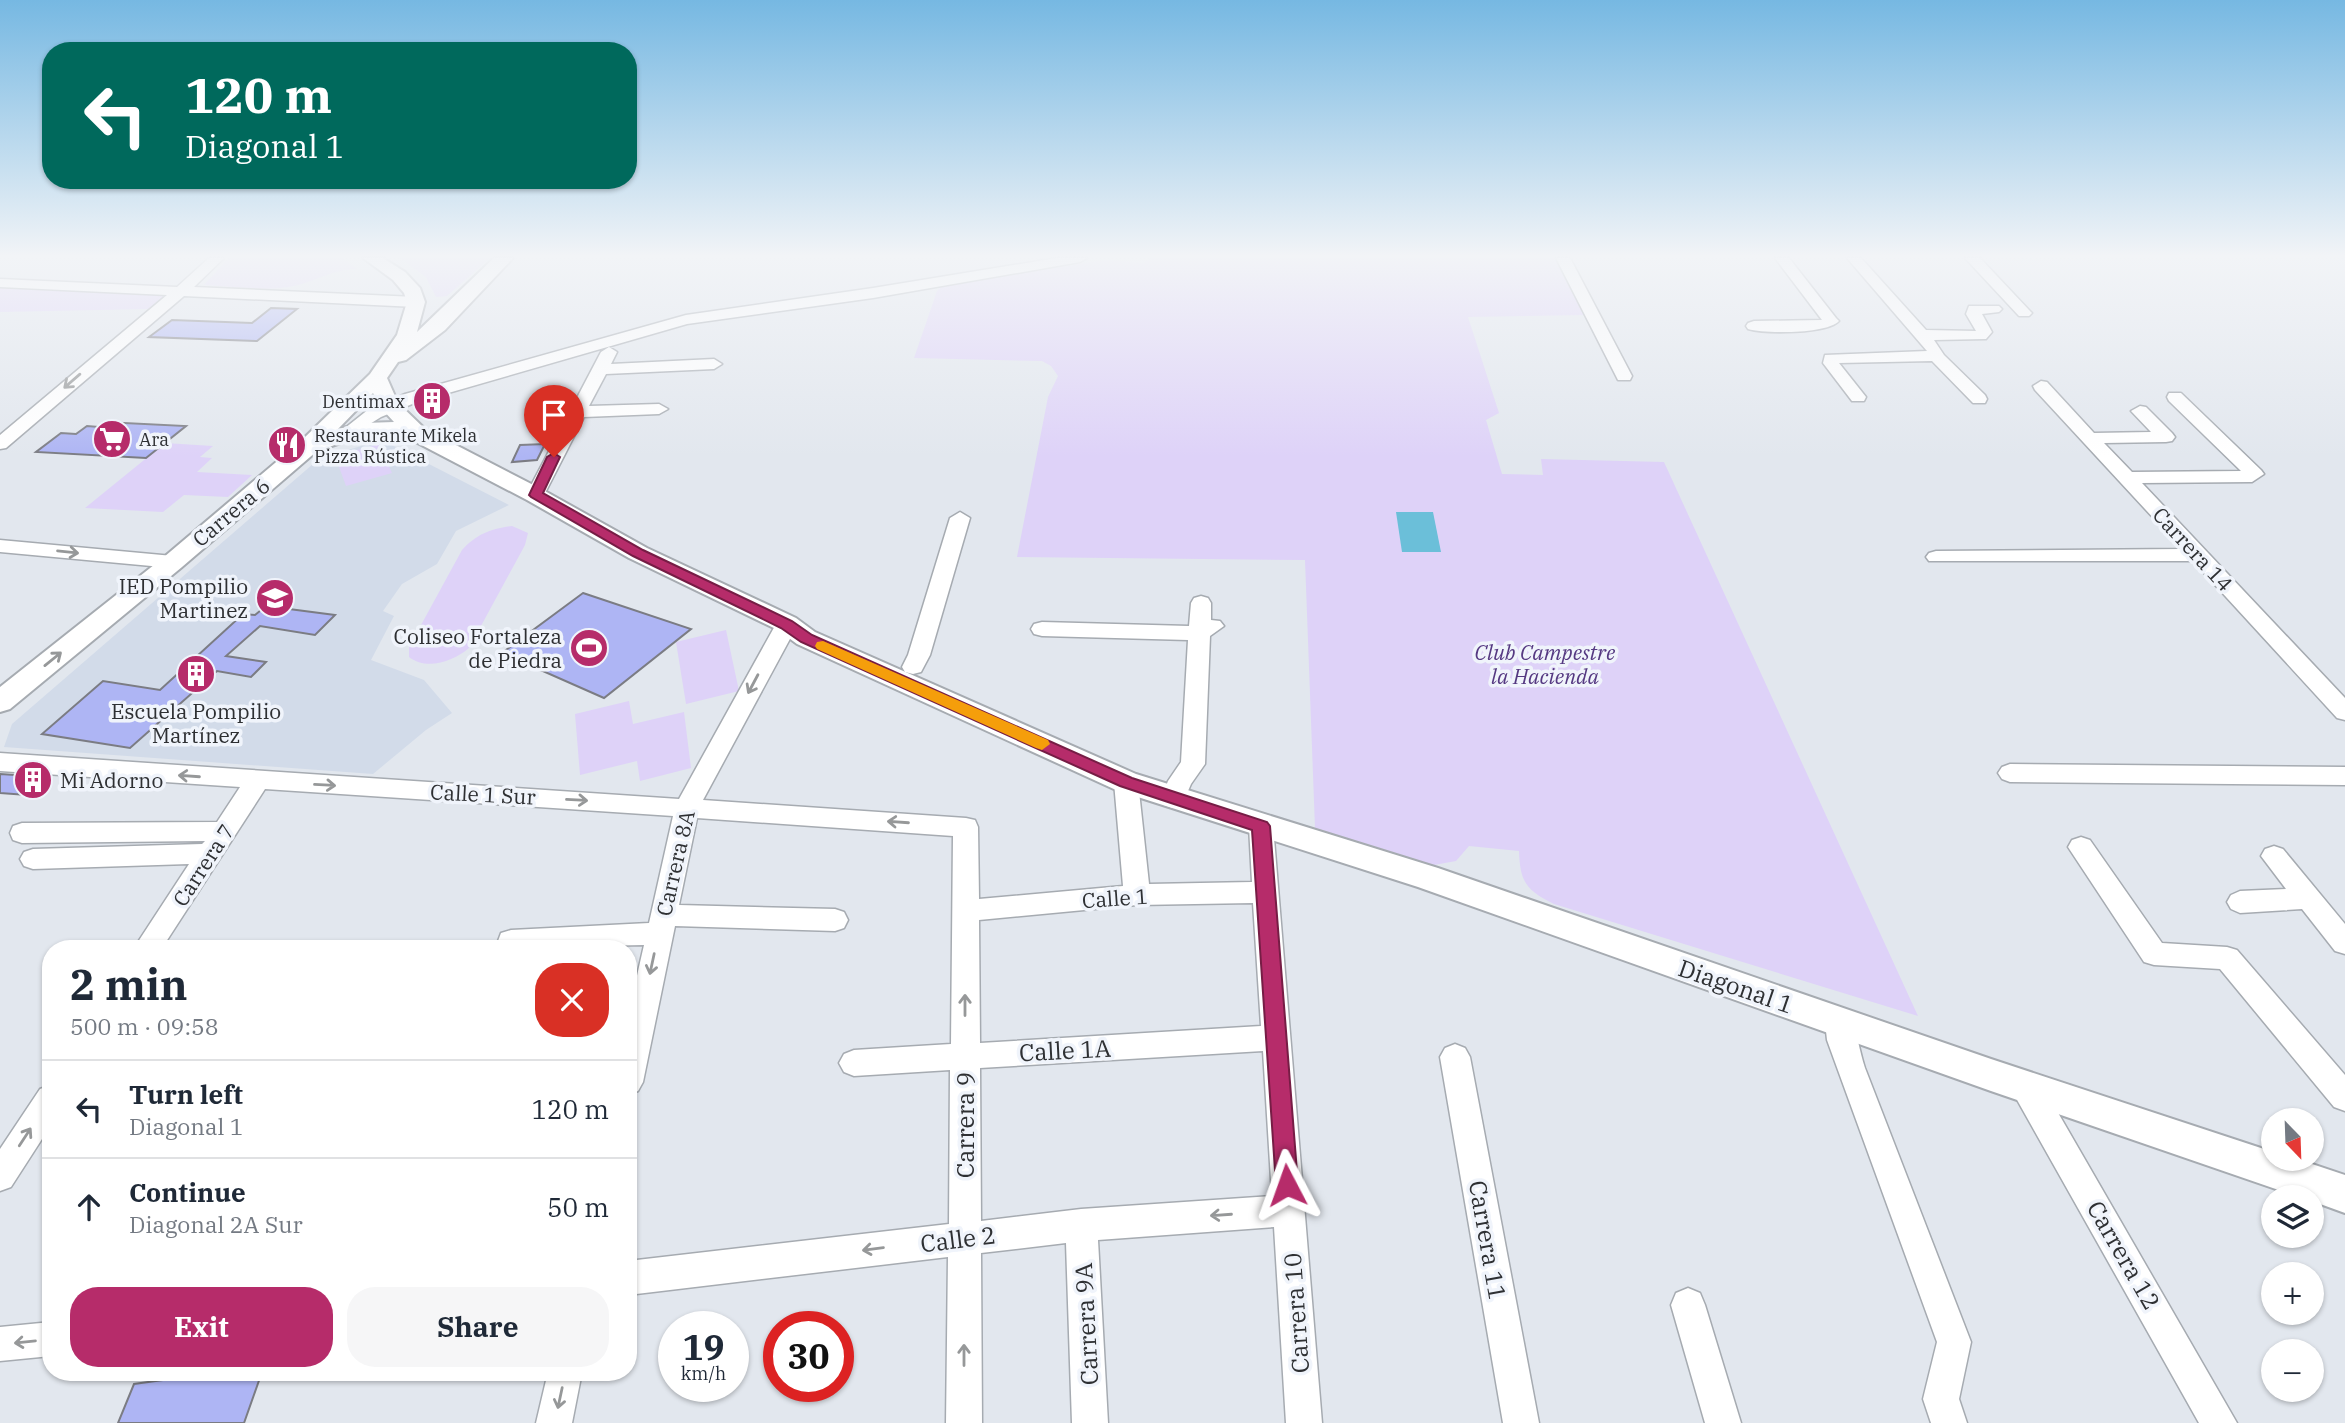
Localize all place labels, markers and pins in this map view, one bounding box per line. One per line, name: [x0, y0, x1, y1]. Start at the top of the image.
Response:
building icon: Dentimax: [411, 380, 453, 422]
pin: [524, 385, 584, 457]
place label: Dentimax: [322, 390, 405, 413]
supermarket icon: Ara: [91, 418, 133, 460]
restaurant icon: Restaurante Mikela Pizza Rústica: [266, 424, 308, 466]
place label: Restaurante Mikela Pizza Rústica: [314, 424, 478, 468]
place label: Ara: [139, 428, 169, 451]
place label: IED Pompilio Martinez: [119, 572, 248, 624]
school or university icon: IED Pompilio Martinez: [254, 577, 296, 619]
place label: Coliseo Fortaleza de Piedra: [393, 622, 562, 674]
sports icon: Coliseo Fortaleza de Piedra: [568, 627, 610, 669]
building icon: Escuela Pompilio Martínez: [175, 653, 217, 695]
place label: Escuela Pompilio Martínez: [111, 697, 281, 749]
building icon: Mi Adorno: [12, 759, 54, 801]
place label: Mi Adorno: [60, 766, 163, 794]

